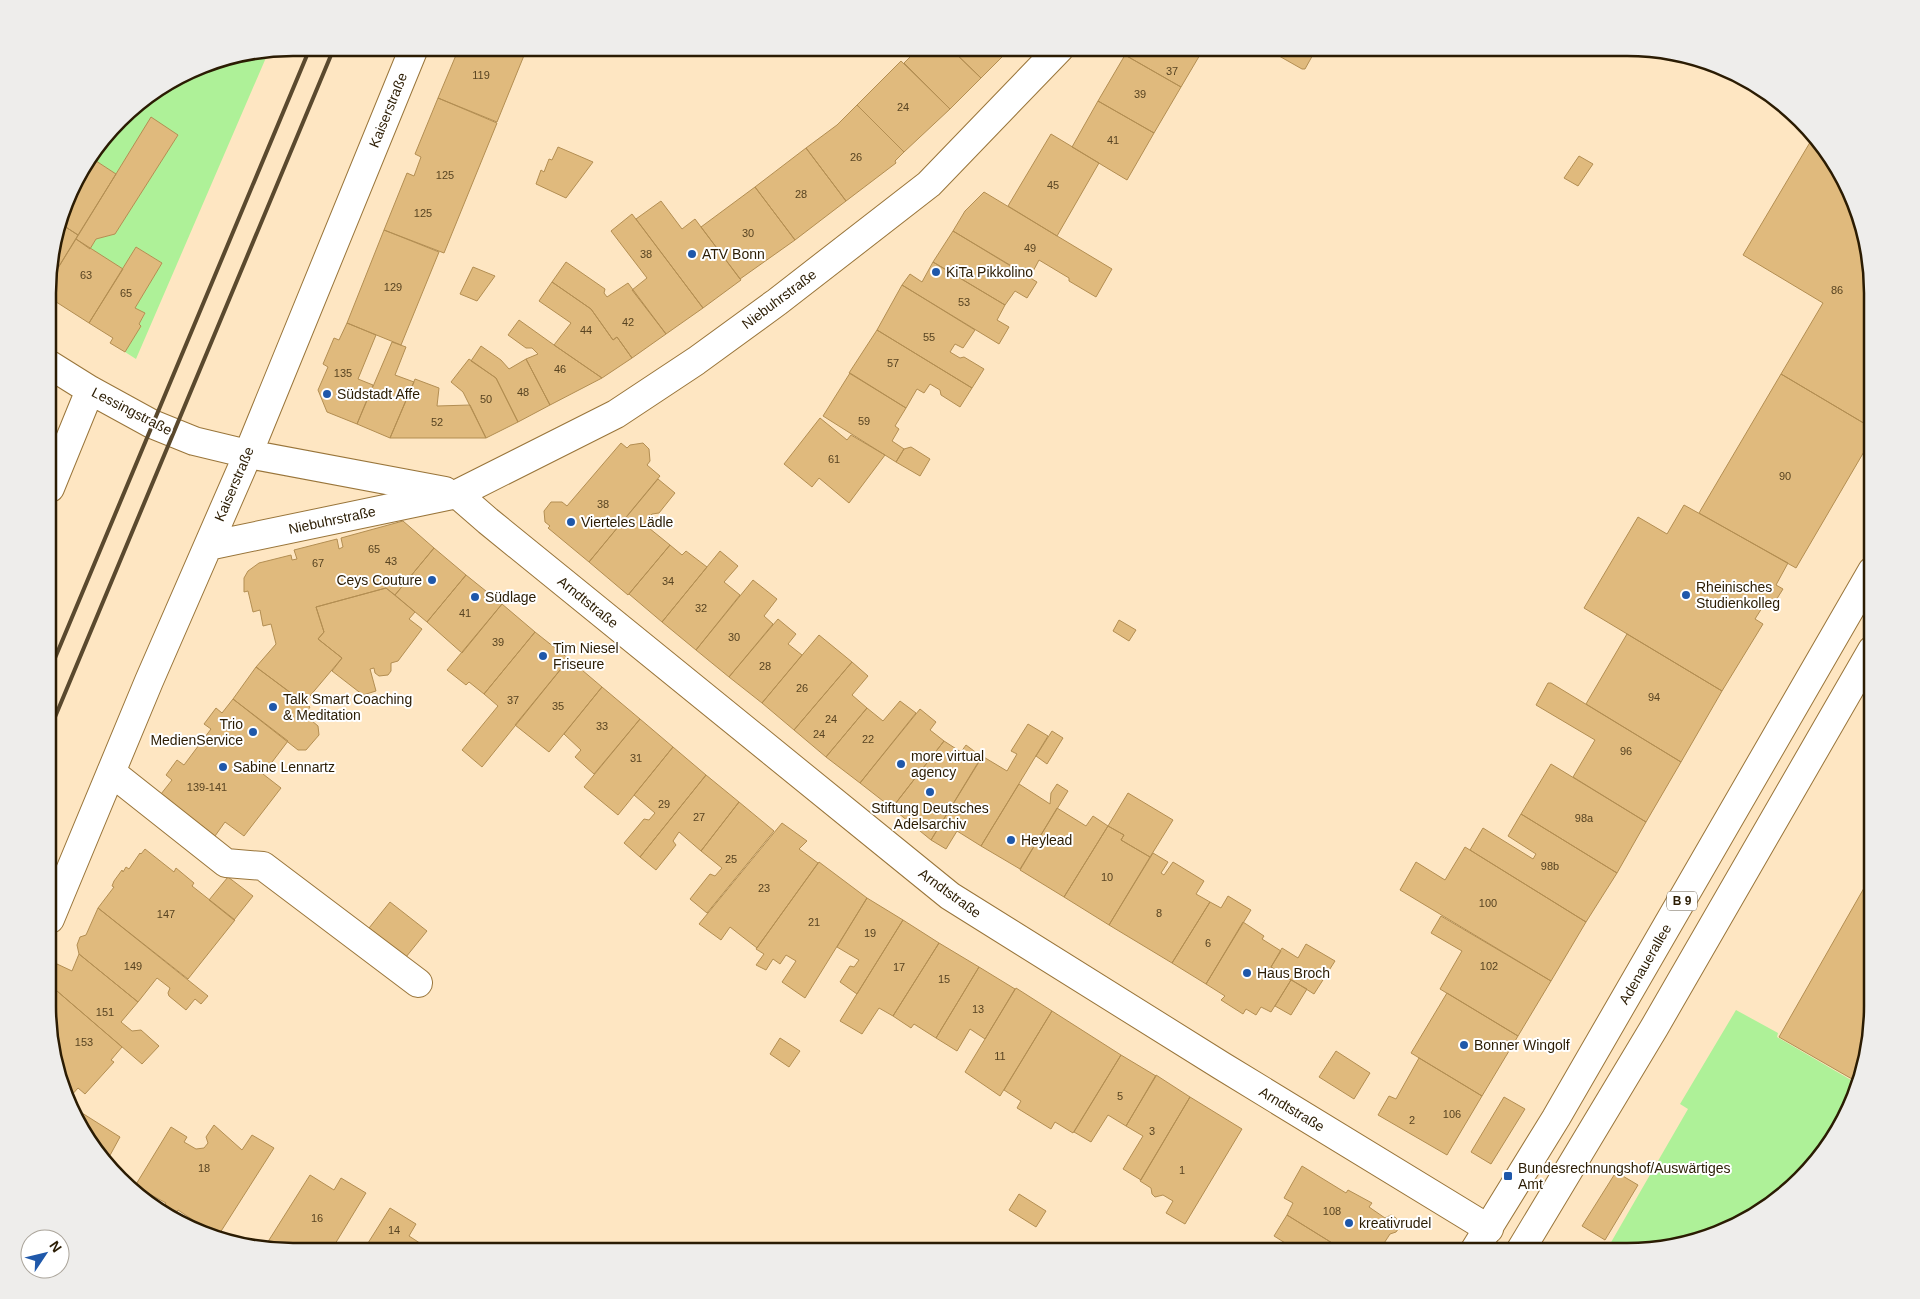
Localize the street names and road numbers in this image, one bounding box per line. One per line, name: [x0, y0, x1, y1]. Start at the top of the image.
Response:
street label: Kaiserstraße: [366, 70, 410, 150]
street label: Niebuhrstraße: [739, 266, 819, 332]
street label: Lessingstraße: [89, 384, 175, 438]
street label: Kaiserstraße: [211, 444, 257, 524]
street label: Niebuhrstraße: [287, 503, 377, 537]
street label: Arndtstraße: [555, 573, 622, 631]
street label: Arndtstraße: [916, 865, 984, 921]
road number: B 9: [1667, 891, 1697, 910]
street label: Adenauerallee: [1615, 921, 1675, 1007]
street label: Arndtstraße: [1257, 1083, 1328, 1135]

